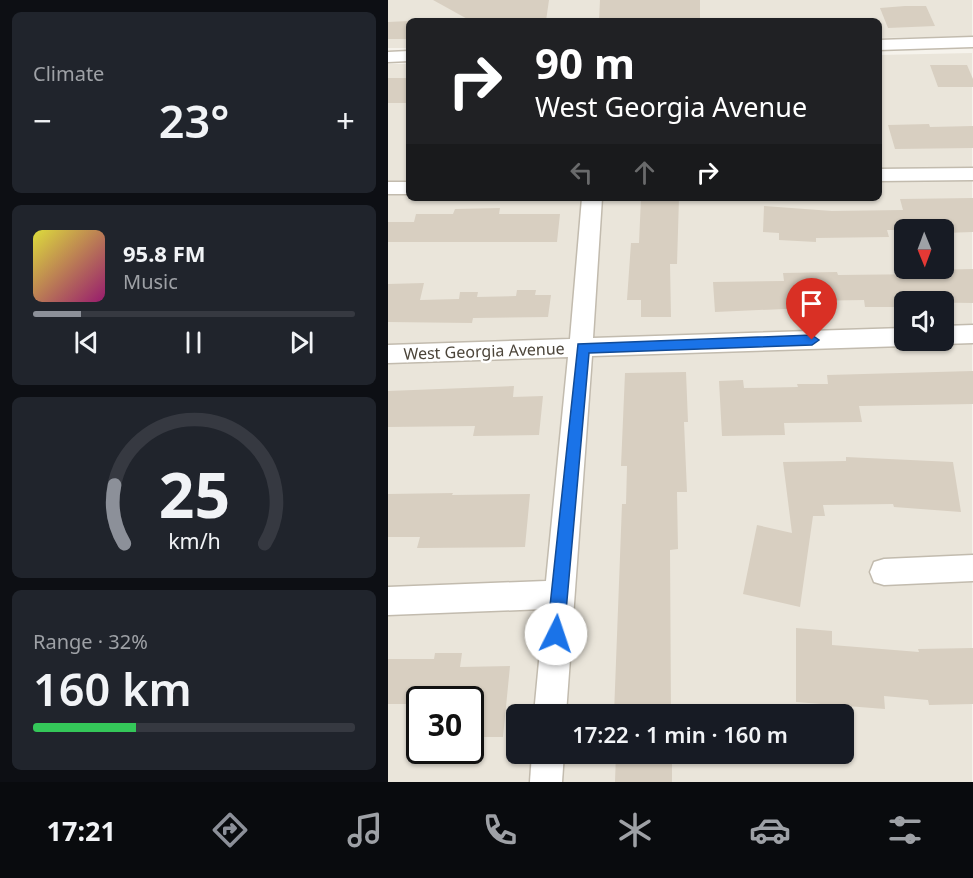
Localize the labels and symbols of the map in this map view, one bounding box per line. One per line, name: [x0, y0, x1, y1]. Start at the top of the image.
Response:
north arrow: [894, 219, 954, 279]
pin: [786, 278, 837, 340]
street label: West Georgia Avenue: [403, 337, 565, 365]
position arrow: [524, 602, 588, 666]
speed limit sign: 30: [406, 686, 484, 764]

